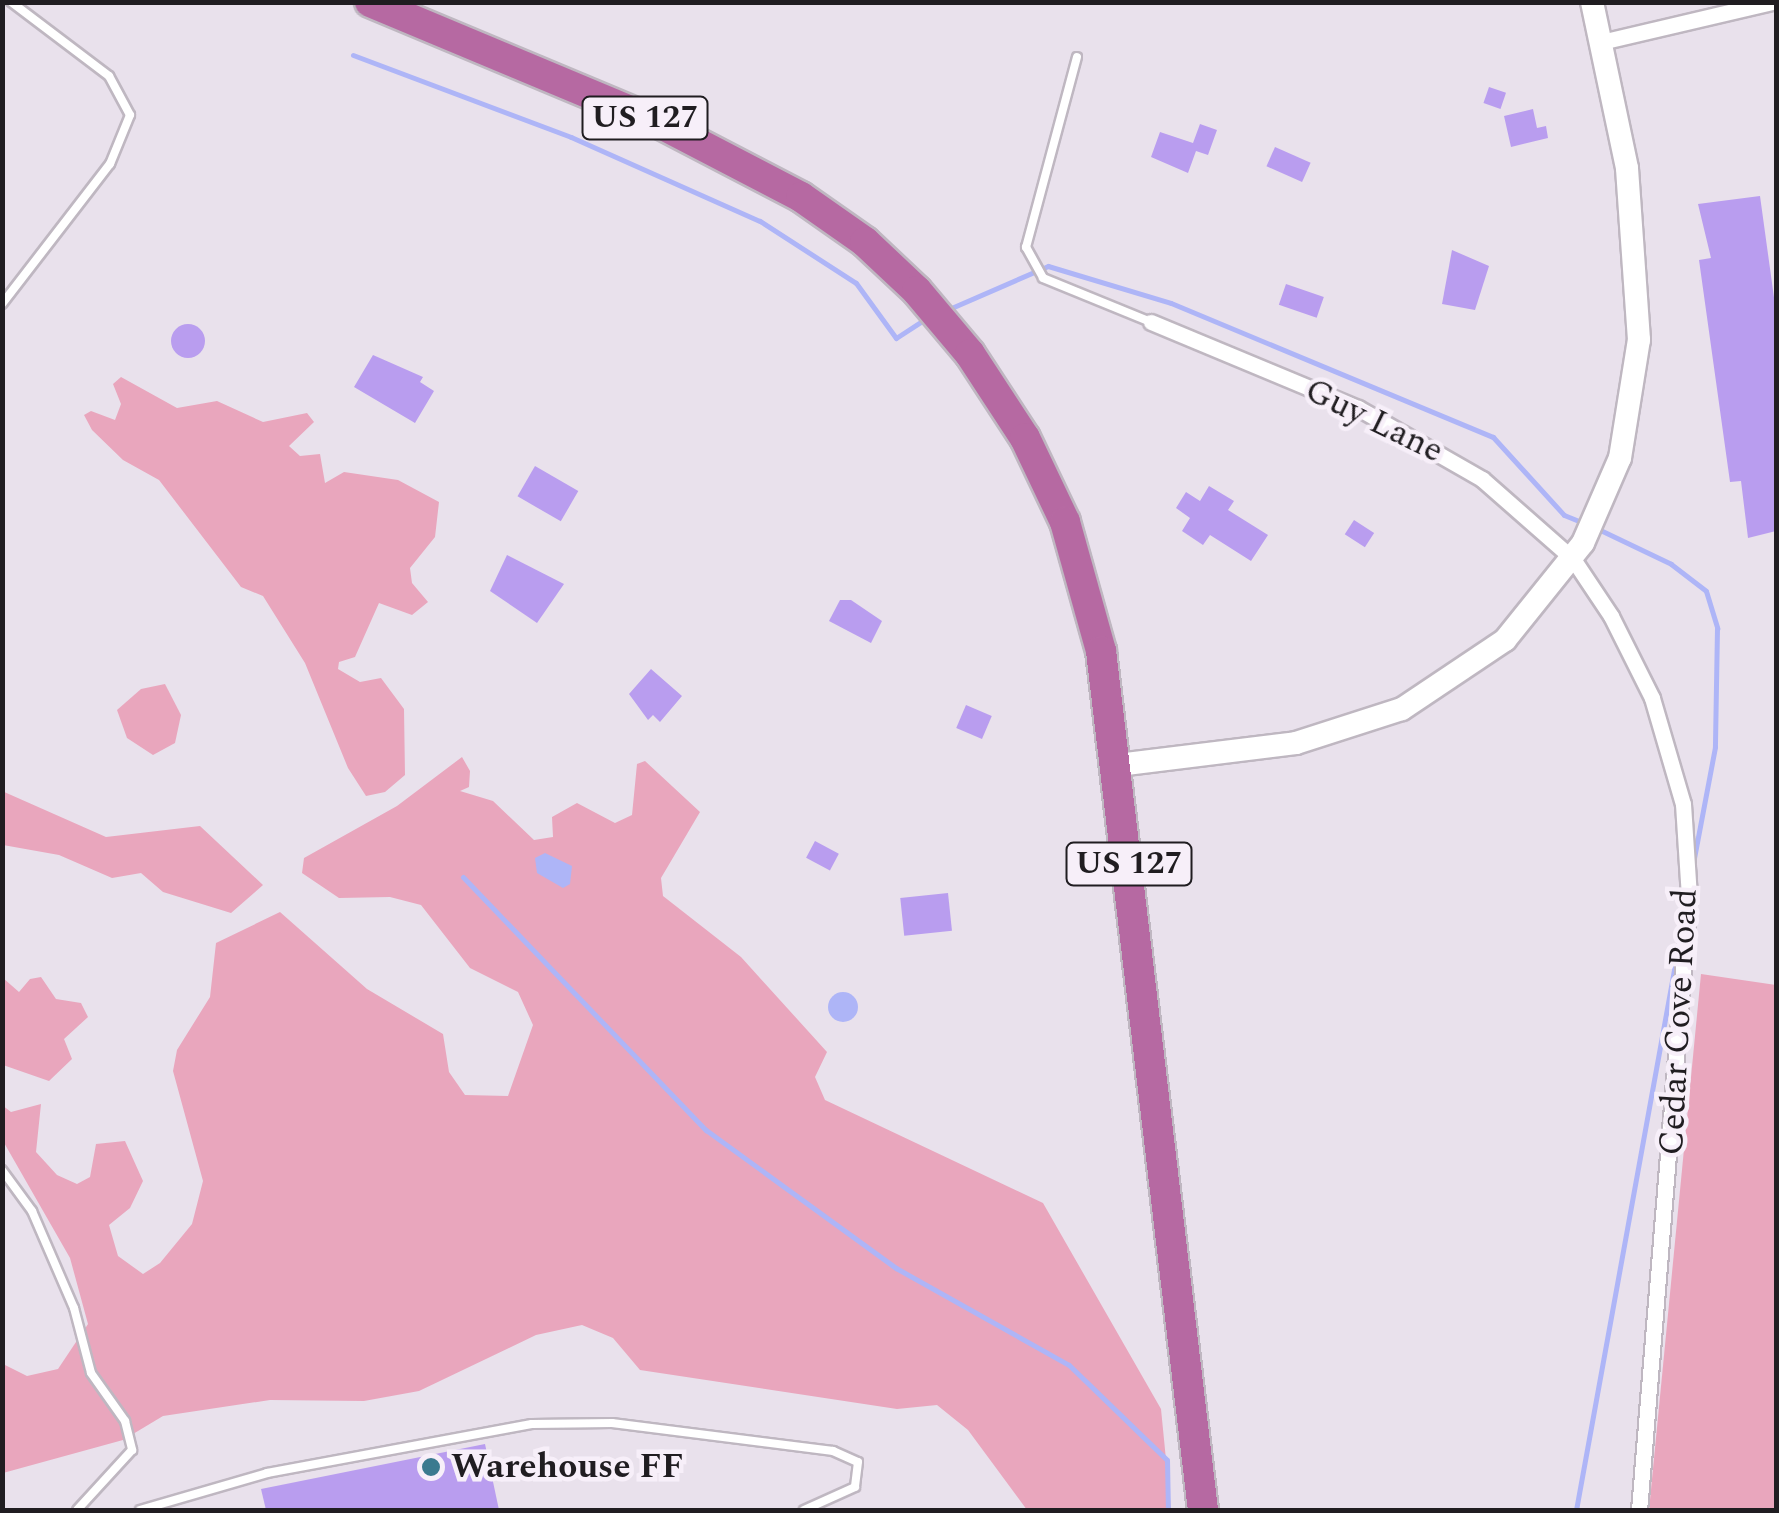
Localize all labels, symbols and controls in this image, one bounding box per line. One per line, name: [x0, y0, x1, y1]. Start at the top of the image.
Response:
road number: US 127: [580, 91, 710, 145]
street label: Guy Lane: [1298, 370, 1450, 472]
road number: US 127: [1064, 837, 1194, 891]
street label: Cedar Cove Road: [1651, 887, 1707, 1157]
place label: Warehouse FF: [451, 1446, 684, 1488]
marker: Warehouse FF: [420, 1456, 442, 1478]

